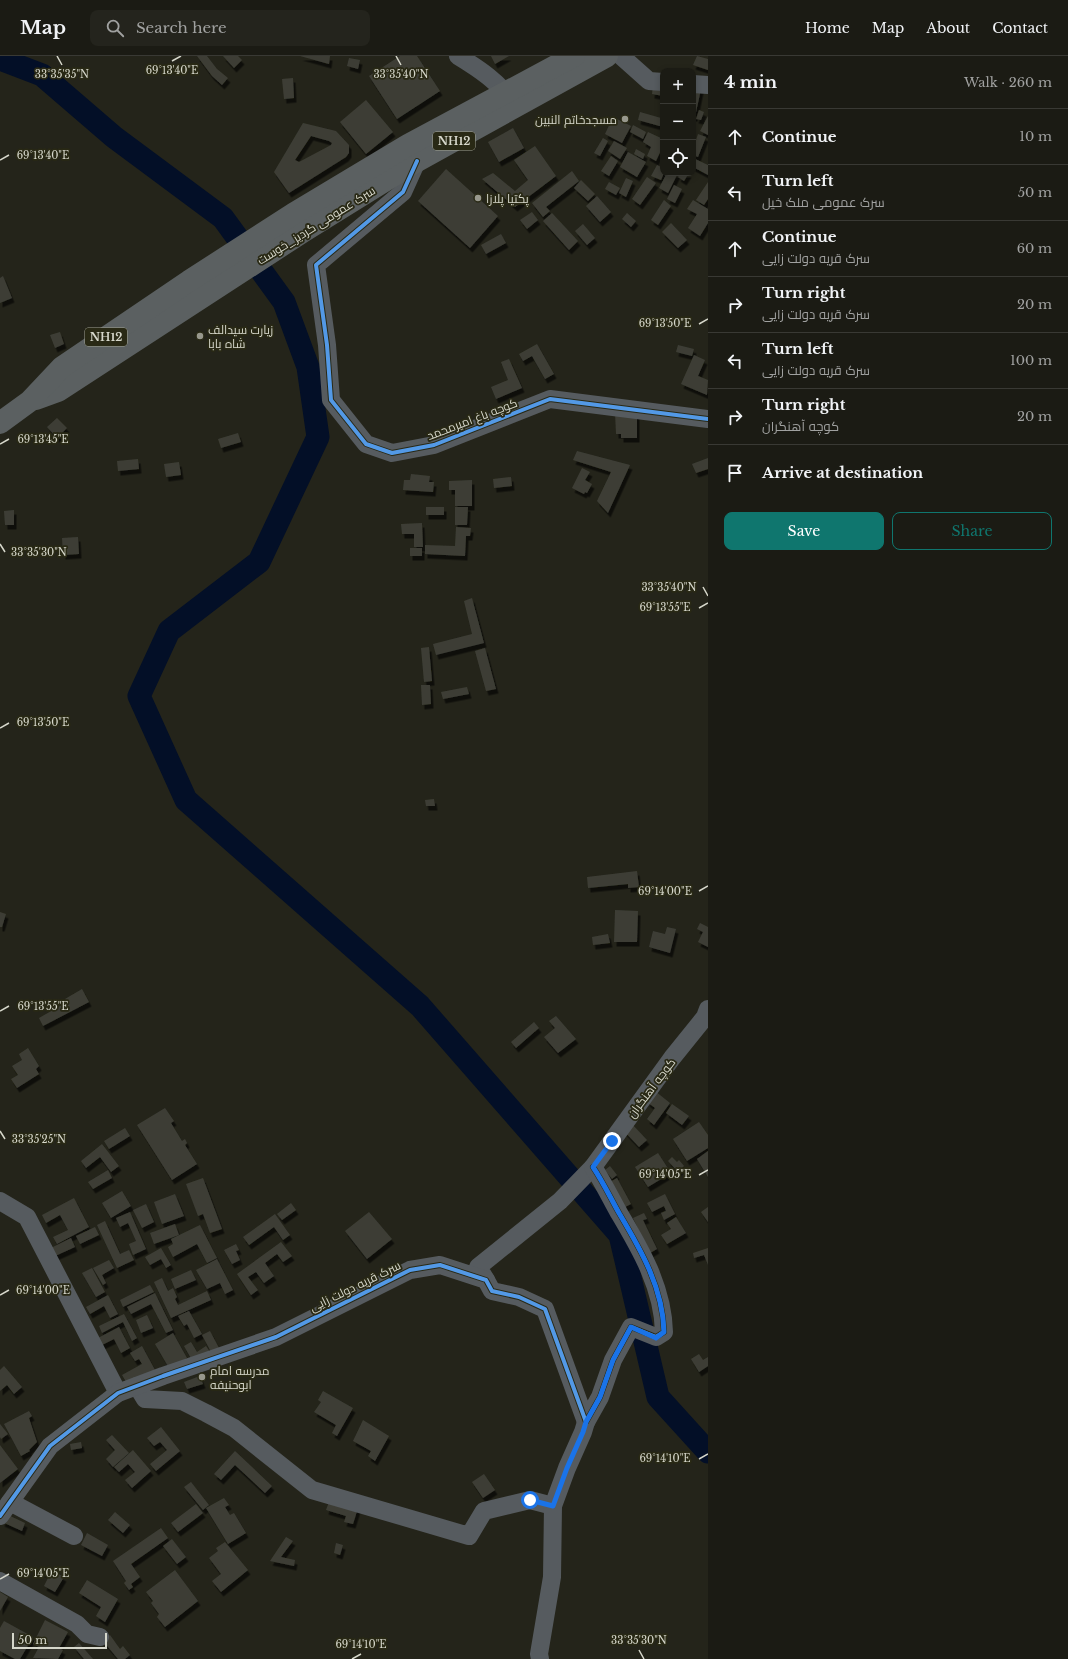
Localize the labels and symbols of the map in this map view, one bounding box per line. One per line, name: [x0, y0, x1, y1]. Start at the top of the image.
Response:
text: 69°13'40"E: [146, 64, 198, 77]
text: 33°35'35"N: [35, 68, 89, 81]
text: 33°35'40"N: [373, 68, 429, 81]
place label: مسجدخاتم النبین: [535, 112, 617, 128]
marker: مسجدخاتم النبین: [620, 114, 630, 124]
road number: NH12: [433, 132, 475, 150]
text: 69°13'40"E: [17, 149, 69, 162]
street label: سرک عمومی گردیز_خوست: [254, 183, 378, 267]
place label: پکتیا پلازا: [486, 191, 530, 208]
marker: پکتیا پلازا: [473, 193, 483, 203]
text: 69°13'50"E: [639, 317, 691, 330]
place label: زیارت سیدالف شاه بابا: [208, 322, 273, 351]
road number: NH12: [85, 328, 127, 346]
marker: زیارت سیدالف شاه بابا: [195, 331, 205, 341]
street label: کوچه باغ امیرمحمد: [425, 395, 520, 445]
text: 69°13'45"E: [17, 433, 69, 446]
text: 33°35'30"N: [11, 546, 67, 559]
text: 33°35'40"N: [641, 581, 697, 594]
text: 69°13'55"E: [639, 601, 691, 614]
text: 69°13'50"E: [17, 716, 69, 729]
text: 69°14'00"E: [638, 885, 692, 898]
text: 69°13'55"E: [17, 1000, 69, 1013]
street label: کوچه آهنگران: [624, 1055, 680, 1122]
route end: [603, 1132, 621, 1150]
text: 33°35'25"N: [12, 1133, 66, 1146]
text: 69°14'05"E: [639, 1168, 691, 1181]
street label: سرک قریه دولت زایی: [307, 1257, 403, 1315]
text: 69°14'00"E: [16, 1284, 70, 1297]
place label: مدرسه امام ابوحنیفه: [210, 1363, 270, 1392]
marker: مدرسه امام ابوحنیفه: [197, 1372, 207, 1382]
text: 69°14'10"E: [639, 1452, 691, 1465]
route start: [521, 1491, 539, 1509]
text: 69°14'05"E: [17, 1567, 69, 1580]
scale bar: [12, 1631, 107, 1650]
text: 33°35'30"N: [611, 1634, 667, 1647]
text: 69°14'10"E: [335, 1638, 387, 1651]

